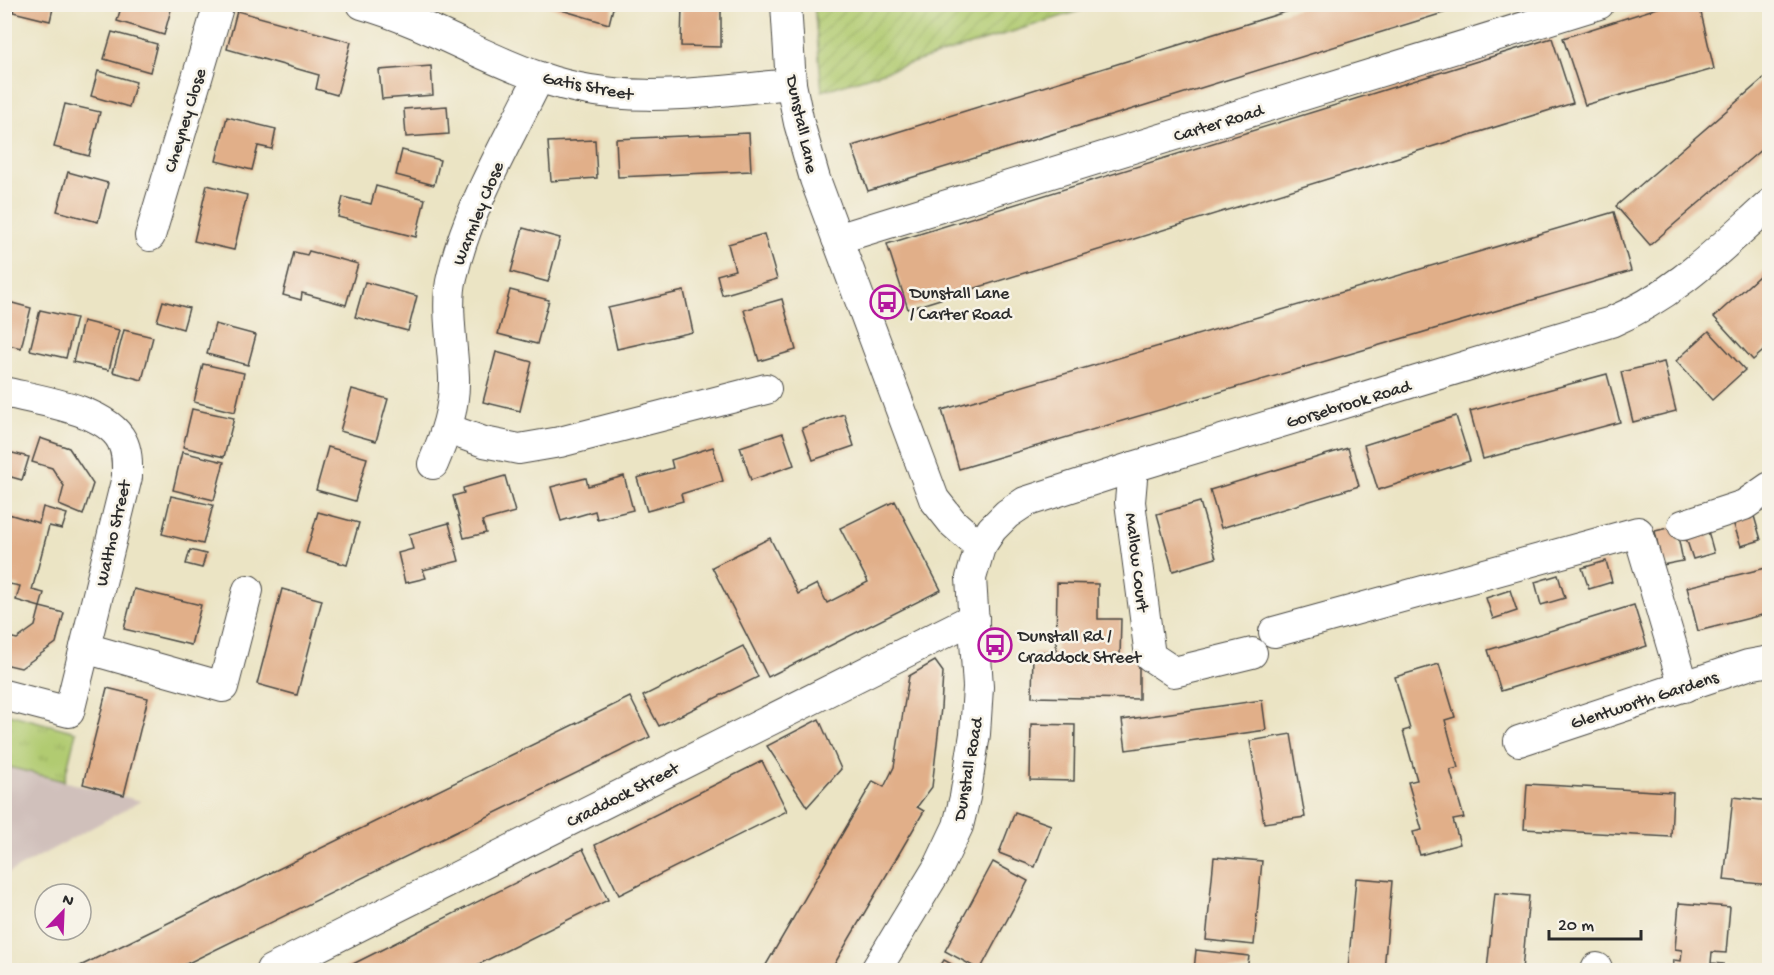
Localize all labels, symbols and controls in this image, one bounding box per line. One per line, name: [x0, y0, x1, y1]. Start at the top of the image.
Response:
street label: Cheyney Close: [161, 66, 212, 175]
street label: Gatis Street: [541, 68, 636, 107]
street label: Dunstall Lane: [780, 73, 821, 176]
street label: Carter Road: [1171, 100, 1268, 148]
street label: Warmley Close: [449, 158, 510, 269]
bus stop icon: Dunstall Lane / Carter Road: [869, 284, 905, 320]
place label: Dunstall Lane / Carter Road: [909, 284, 1013, 326]
street label: Gorsebrook Road: [1284, 376, 1415, 434]
street label: Waltho Street: [92, 477, 137, 588]
street label: Mallow Court: [1119, 512, 1152, 614]
bus stop icon: Dunstall Rd / Craddock Street: [977, 627, 1013, 663]
place label: Dunstall Rd / Craddock Street: [1017, 627, 1143, 669]
street label: Glentworth Gardens: [1568, 667, 1723, 735]
street label: Dunstall Road: [950, 715, 989, 824]
street label: Craddock Street: [564, 758, 684, 833]
north arrow: [33, 882, 93, 942]
text: N: [59, 891, 77, 912]
scale bar: [1549, 903, 1640, 941]
text: 20 m: [1558, 916, 1594, 937]

